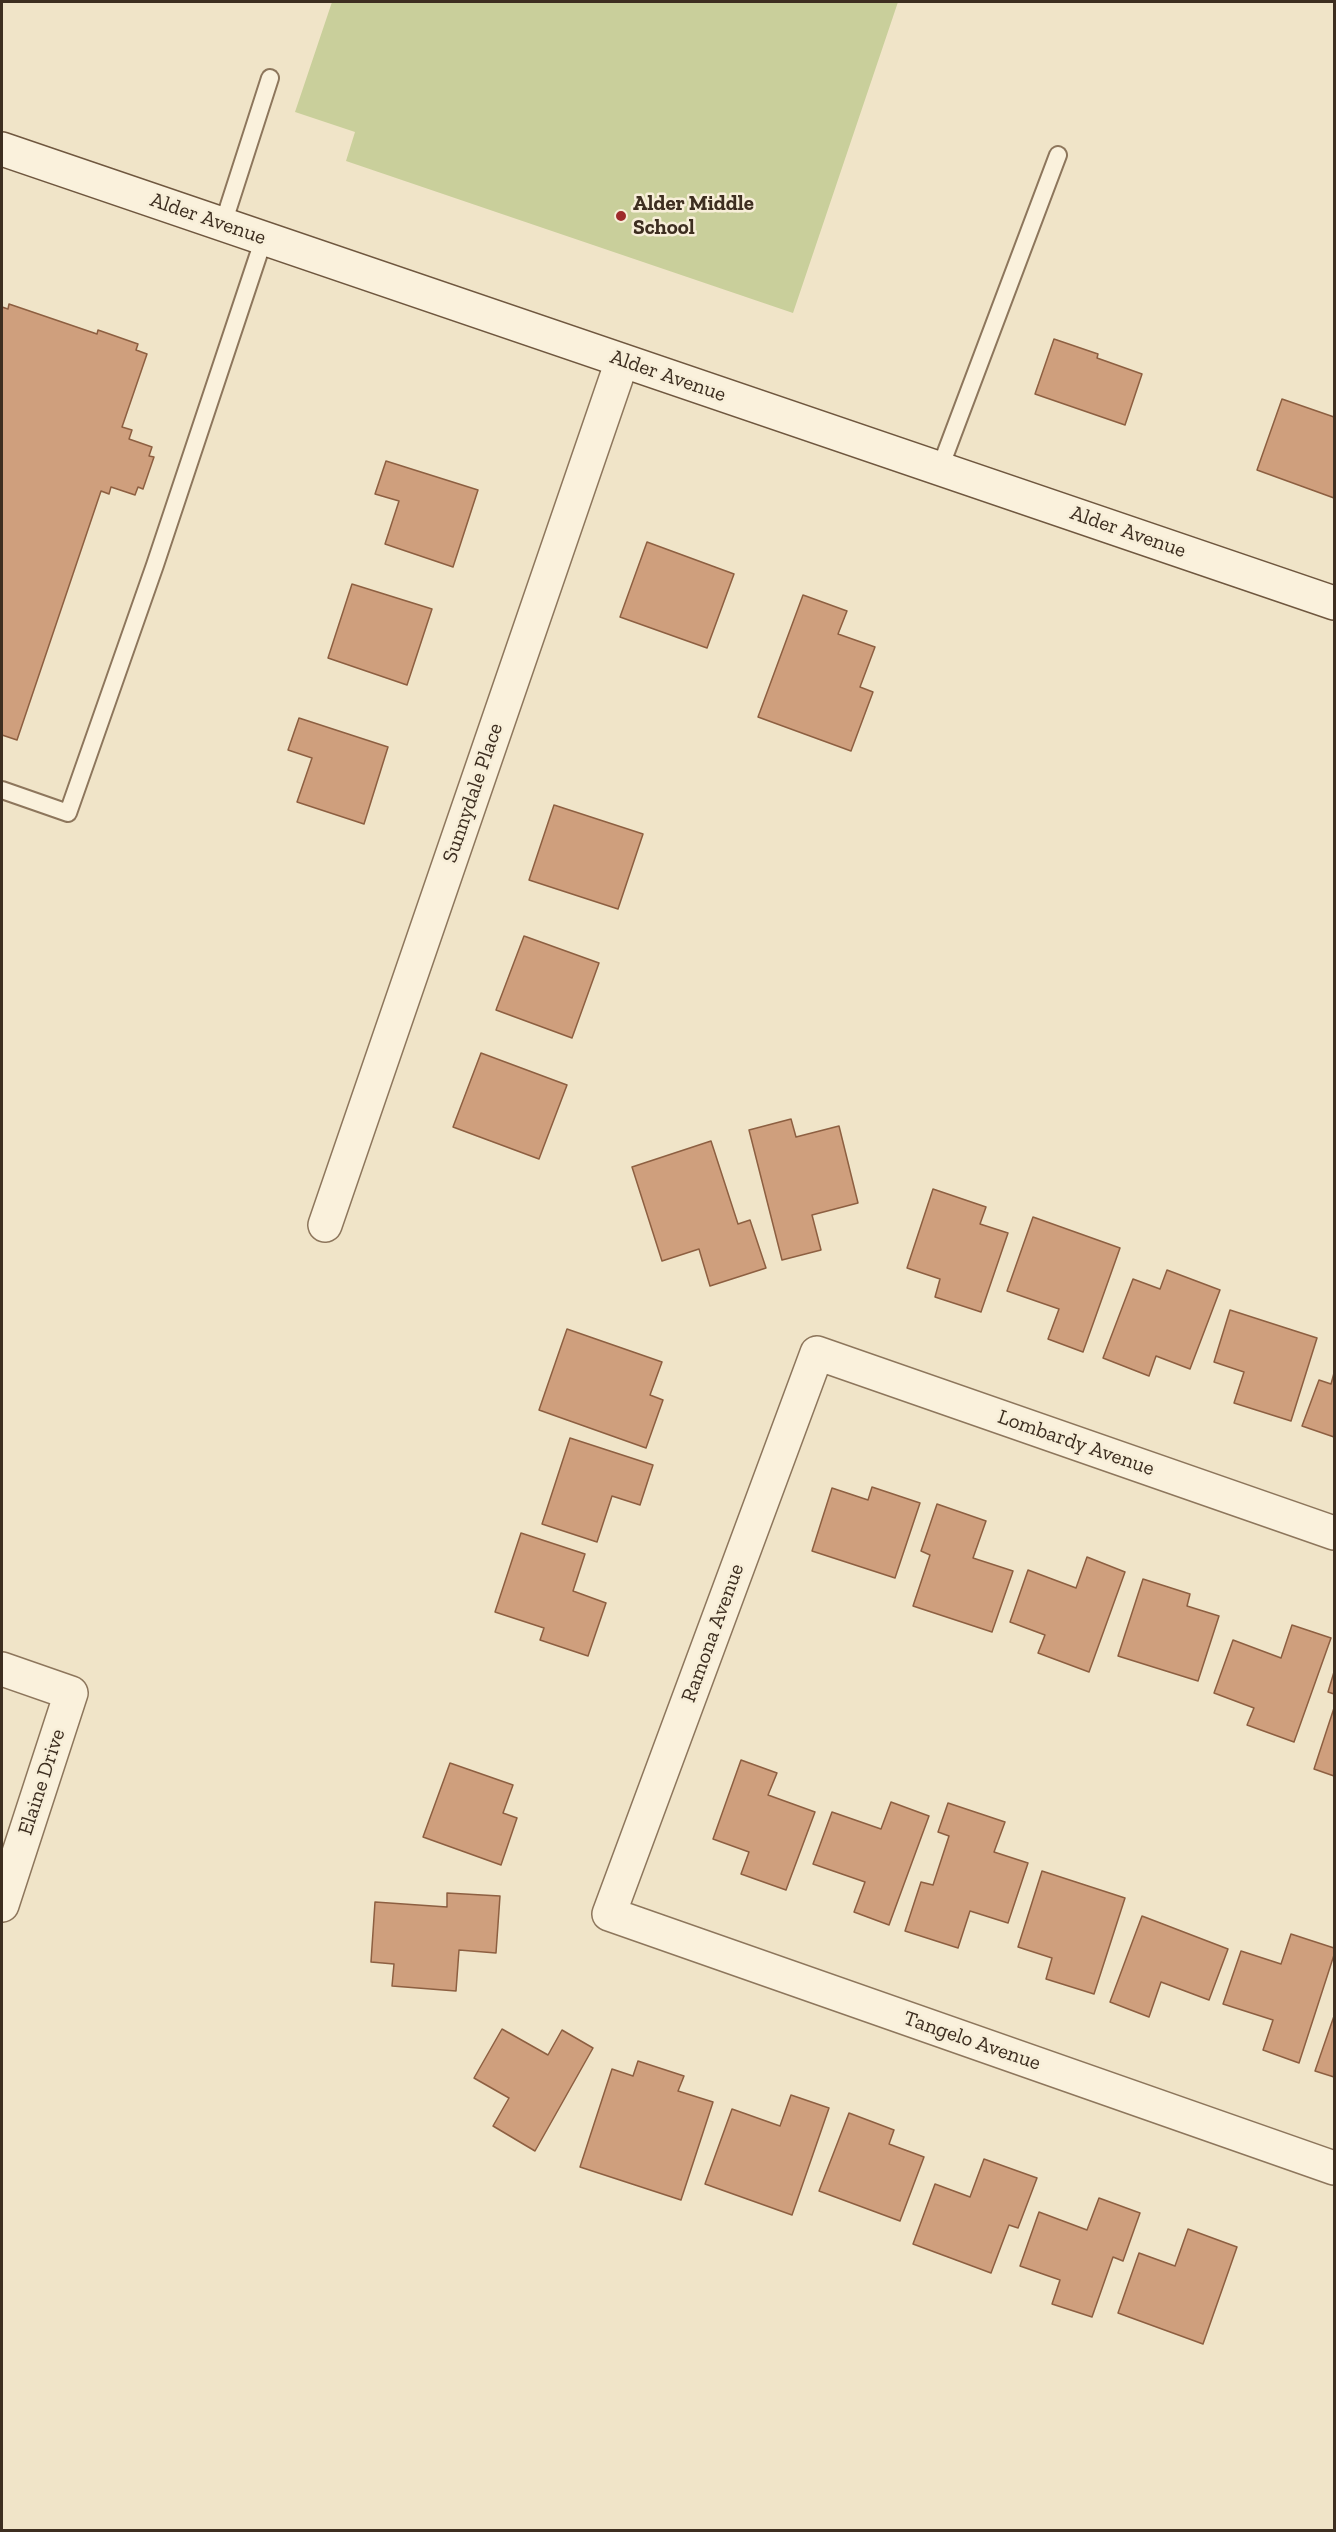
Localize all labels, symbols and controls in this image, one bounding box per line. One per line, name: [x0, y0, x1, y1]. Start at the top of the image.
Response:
street label: Alder Avenue: [147, 187, 269, 251]
place label: Alder Middle School: [633, 191, 754, 241]
marker: Alder Middle School: [614, 209, 628, 223]
street label: Alder Avenue: [607, 344, 729, 408]
street label: Alder Avenue: [1067, 500, 1189, 564]
street label: Sunnydale Place: [437, 720, 509, 866]
street label: Lombardy Avenue: [994, 1404, 1158, 1482]
street label: Ramona Avenue: [676, 1560, 750, 1706]
street label: Elaine Drive: [13, 1726, 71, 1838]
street label: Tangelo Avenue: [900, 2006, 1044, 2076]

